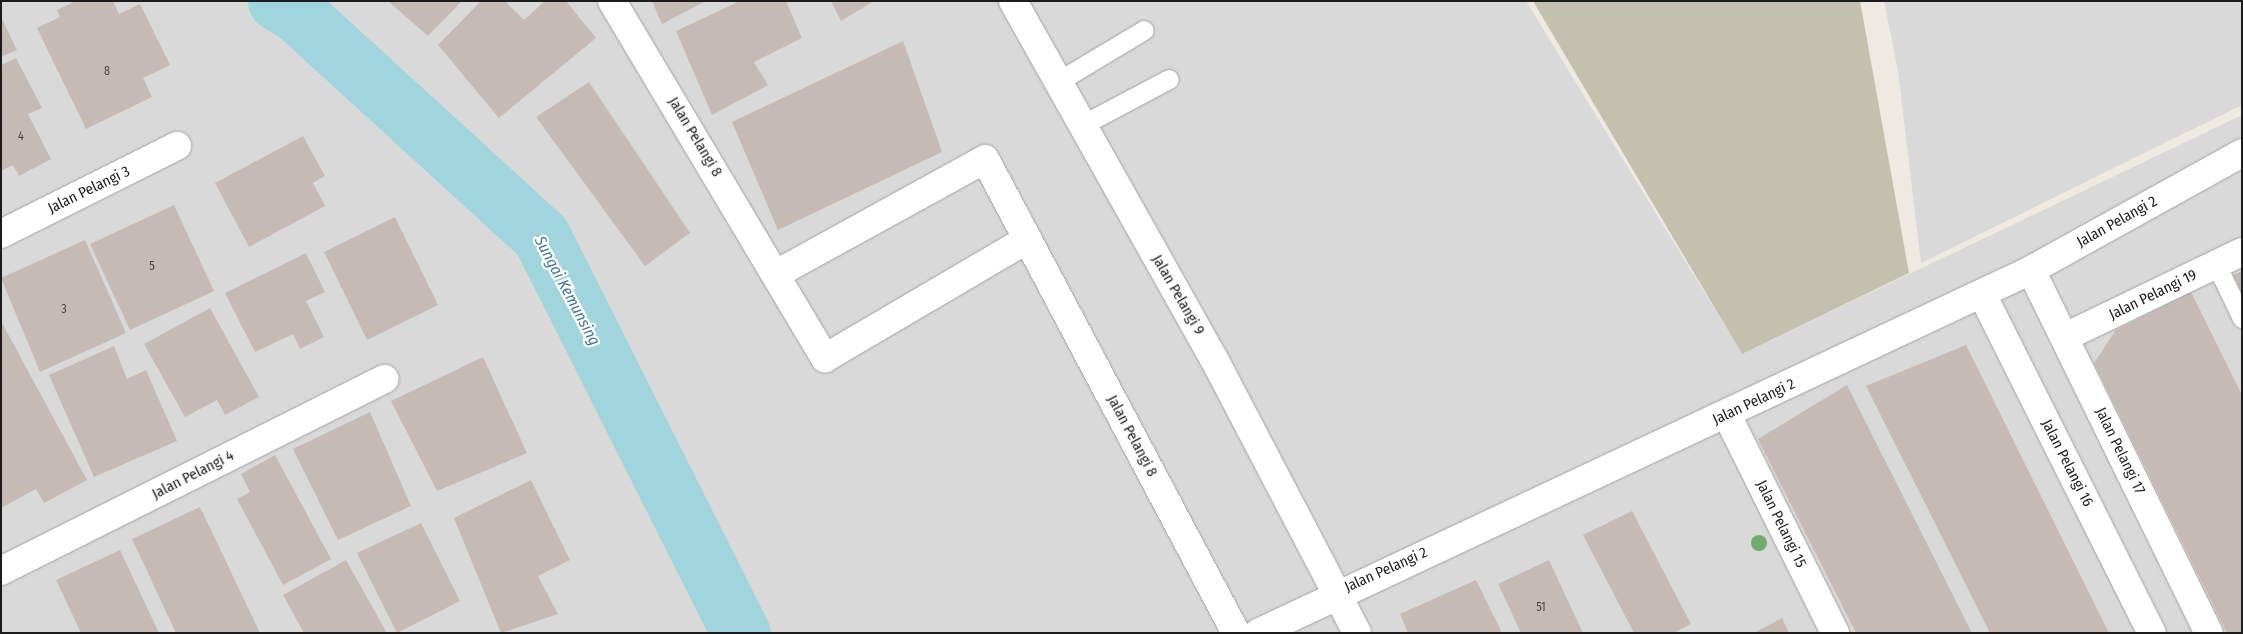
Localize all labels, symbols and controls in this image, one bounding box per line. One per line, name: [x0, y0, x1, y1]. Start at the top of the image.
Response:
house number: 8: [104, 65, 110, 79]
street label: Jalan Pelangi 8: [664, 94, 726, 180]
house number: 4: [18, 130, 24, 144]
street label: Jalan Pelangi 3: [45, 162, 133, 218]
street label: Jalan Pelangi 2: [2074, 193, 2160, 251]
water label: Sungai Kemunsing: [530, 233, 604, 349]
street label: Jalan Pelangi 9: [1148, 252, 1208, 338]
house number: 5: [149, 260, 155, 274]
street label: Jalan Pelangi 19: [2106, 266, 2200, 324]
house number: 3: [61, 303, 67, 317]
street label: Jalan Pelangi 2: [1710, 375, 1798, 429]
street label: Jalan Pelangi 8: [1103, 392, 1161, 480]
street label: Jalan Pelangi 17: [2091, 405, 2149, 497]
street label: Jalan Pelangi 16: [2037, 416, 2097, 510]
street label: Jalan Pelangi 4: [149, 447, 237, 503]
street label: Jalan Pelangi 15: [1752, 477, 1810, 571]
street label: Jalan Pelangi 2: [1342, 544, 1430, 596]
house number: 51: [1536, 601, 1546, 615]

